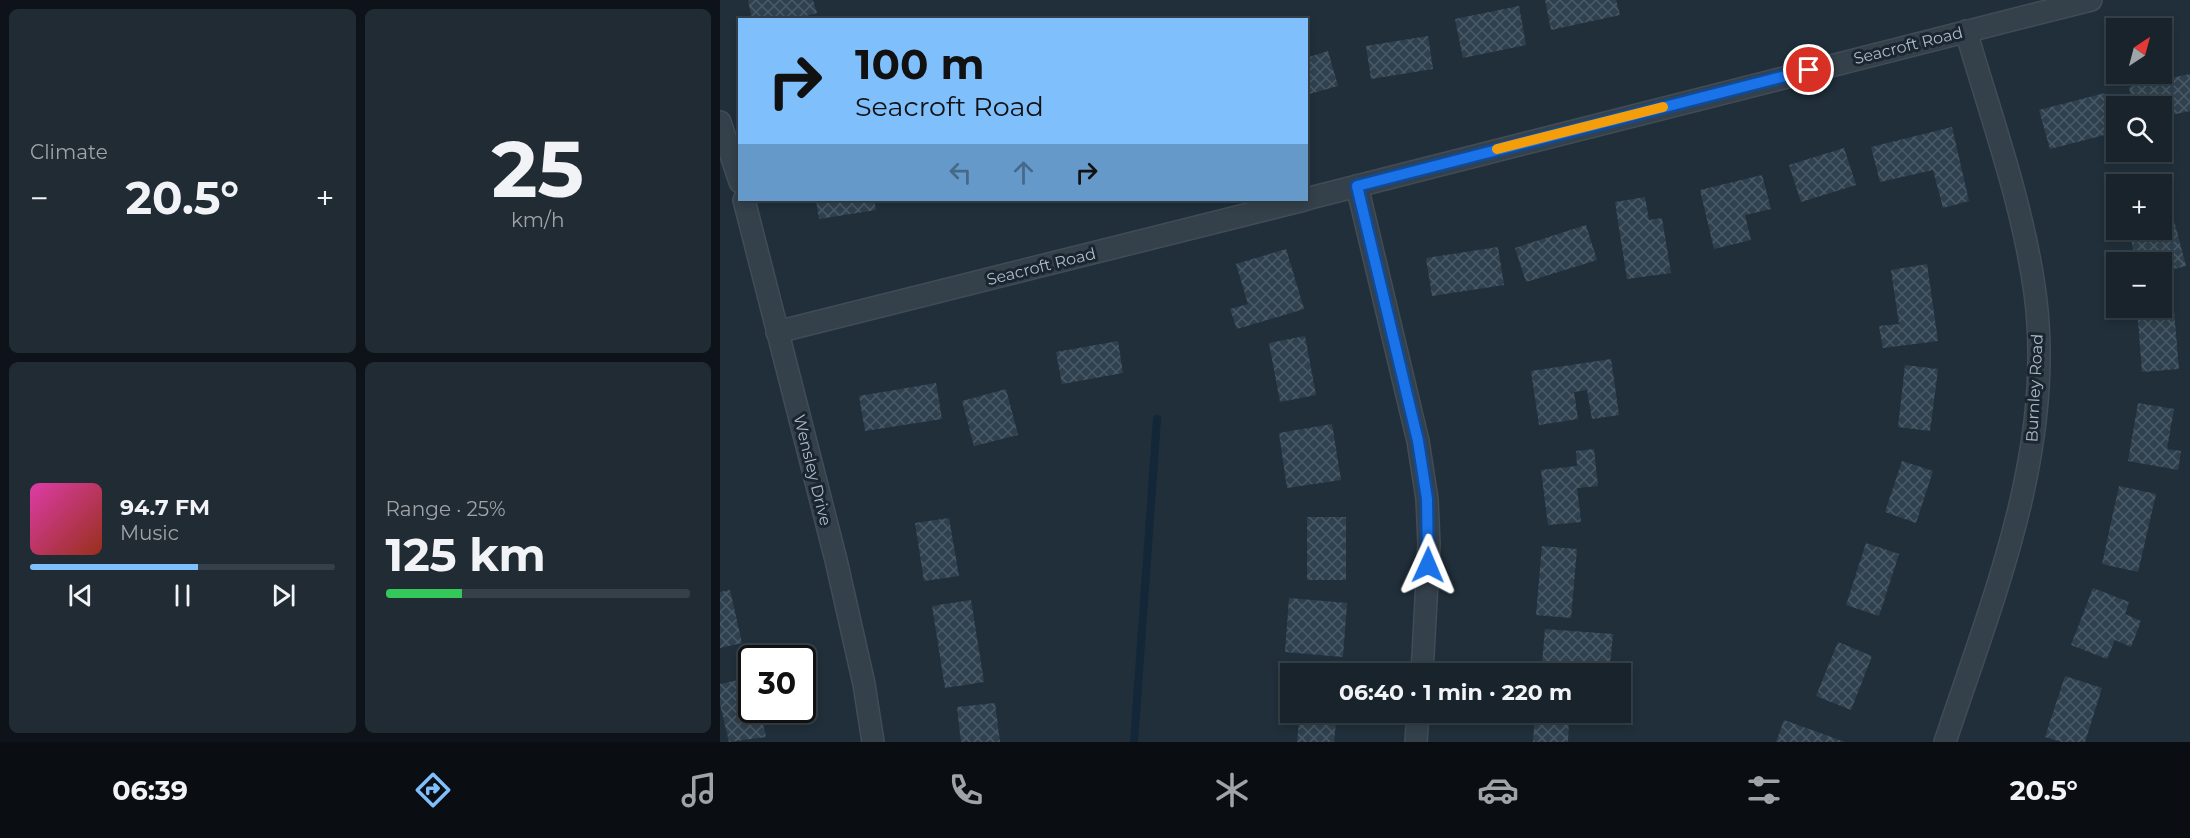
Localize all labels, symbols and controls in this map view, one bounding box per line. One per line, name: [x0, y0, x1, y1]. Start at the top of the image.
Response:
north arrow: [2106, 18, 2172, 84]
map controls: [2106, 18, 2172, 318]
street label: Seacroft Road: [1852, 23, 1965, 68]
text: 100 m: [855, 38, 984, 90]
icon: right: [756, 42, 834, 120]
pin: [1783, 44, 1834, 95]
icon: arrive: [1792, 53, 1825, 86]
text: Seacroft Road: [855, 90, 1044, 123]
button: search: [2106, 96, 2172, 162]
text: 25: [492, 121, 584, 217]
text: Climate: [30, 140, 108, 164]
icon: left: [944, 156, 977, 189]
icon: ahead: [1007, 156, 1040, 189]
icon: right: [1070, 156, 1103, 189]
text: 20.5°: [125, 170, 239, 225]
button: +: [2106, 174, 2172, 240]
text: −: [30, 178, 49, 218]
text: +: [316, 178, 335, 218]
text: km/h: [511, 208, 564, 232]
street label: Seacroft Road: [985, 244, 1098, 289]
button: −: [2106, 252, 2172, 318]
street label: Burnley Road: [2022, 333, 2047, 443]
street label: Wensley Drive: [790, 413, 836, 528]
text: 94.7 FM: [120, 494, 210, 521]
text: Range · 25%: [386, 497, 506, 521]
text: Music: [120, 521, 179, 545]
text: 125 km: [386, 527, 546, 582]
position arrow: [1396, 533, 1460, 597]
icon: previous: [64, 579, 97, 612]
icon: pause: [166, 579, 199, 612]
icon: next: [267, 579, 300, 612]
speed limit sign: 30: [738, 645, 816, 723]
text: 06:40 · 1 min · 220 m: [1339, 679, 1572, 706]
icon: directions: [412, 769, 454, 811]
icon: music: [678, 769, 720, 811]
icon: phone: [945, 769, 987, 811]
icon: climate: [1211, 769, 1253, 811]
icon: car: [1477, 769, 1519, 811]
icon: filters: [1743, 769, 1785, 811]
text: 06:39: [112, 774, 188, 807]
text: 20.5°: [2010, 774, 2078, 807]

